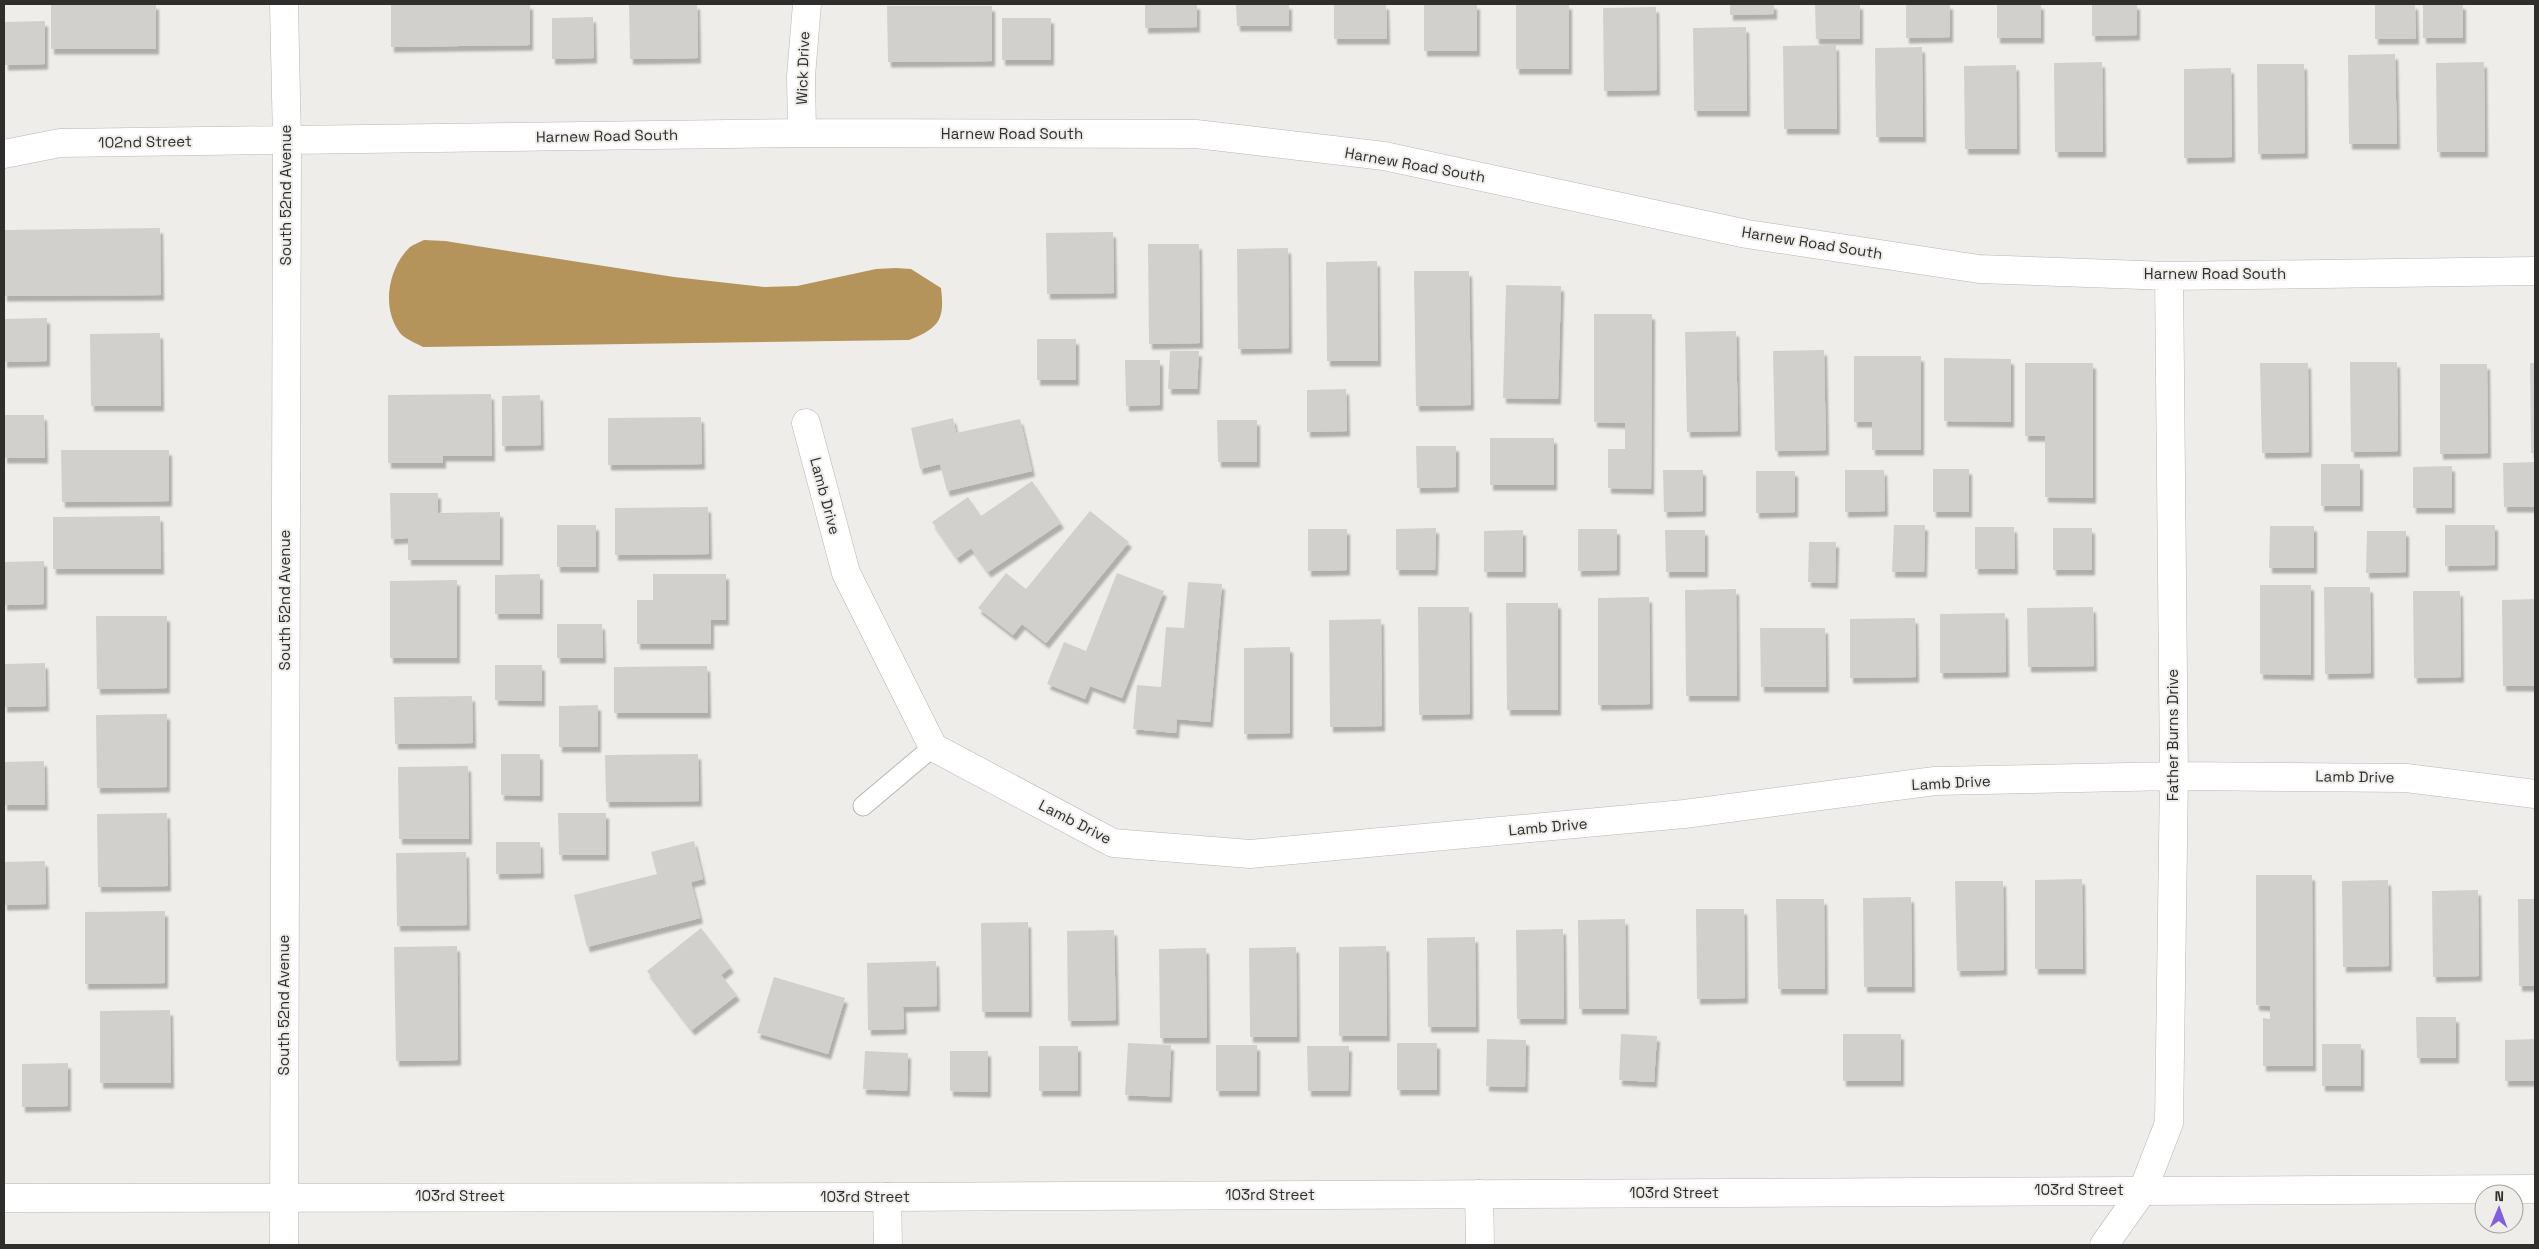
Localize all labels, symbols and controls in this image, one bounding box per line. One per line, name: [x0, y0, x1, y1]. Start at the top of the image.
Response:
street label: Wick Drive: [792, 31, 813, 105]
street label: South 52nd Avenue: [276, 124, 295, 266]
street label: Harnew Road South: [941, 124, 1083, 143]
street label: Harnew Road South: [536, 125, 678, 146]
street label: 102nd Street: [98, 131, 192, 152]
street label: Harnew Road South: [1343, 143, 1487, 186]
street label: Harnew Road South: [1740, 222, 1884, 263]
street label: Harnew Road South: [2144, 264, 2286, 283]
street label: Lamb Drive: [806, 455, 845, 537]
street label: South 52nd Avenue: [275, 529, 294, 671]
street label: Father Burns Drive: [2163, 669, 2182, 801]
street label: Lamb Drive: [2315, 766, 2395, 787]
street label: Lamb Drive: [1911, 771, 1991, 794]
street label: Lamb Drive: [1036, 795, 1115, 848]
street label: Lamb Drive: [1508, 814, 1588, 839]
street label: South 52nd Avenue: [274, 934, 293, 1076]
street label: 103rd Street: [2034, 1180, 2124, 1199]
street label: 103rd Street: [1629, 1183, 1719, 1202]
north arrow: [2474, 1184, 2524, 1234]
street label: 103rd Street: [1225, 1185, 1315, 1204]
street label: 103rd Street: [415, 1186, 505, 1205]
street label: 103rd Street: [820, 1187, 910, 1206]
text: N: [2494, 1187, 2504, 1205]

